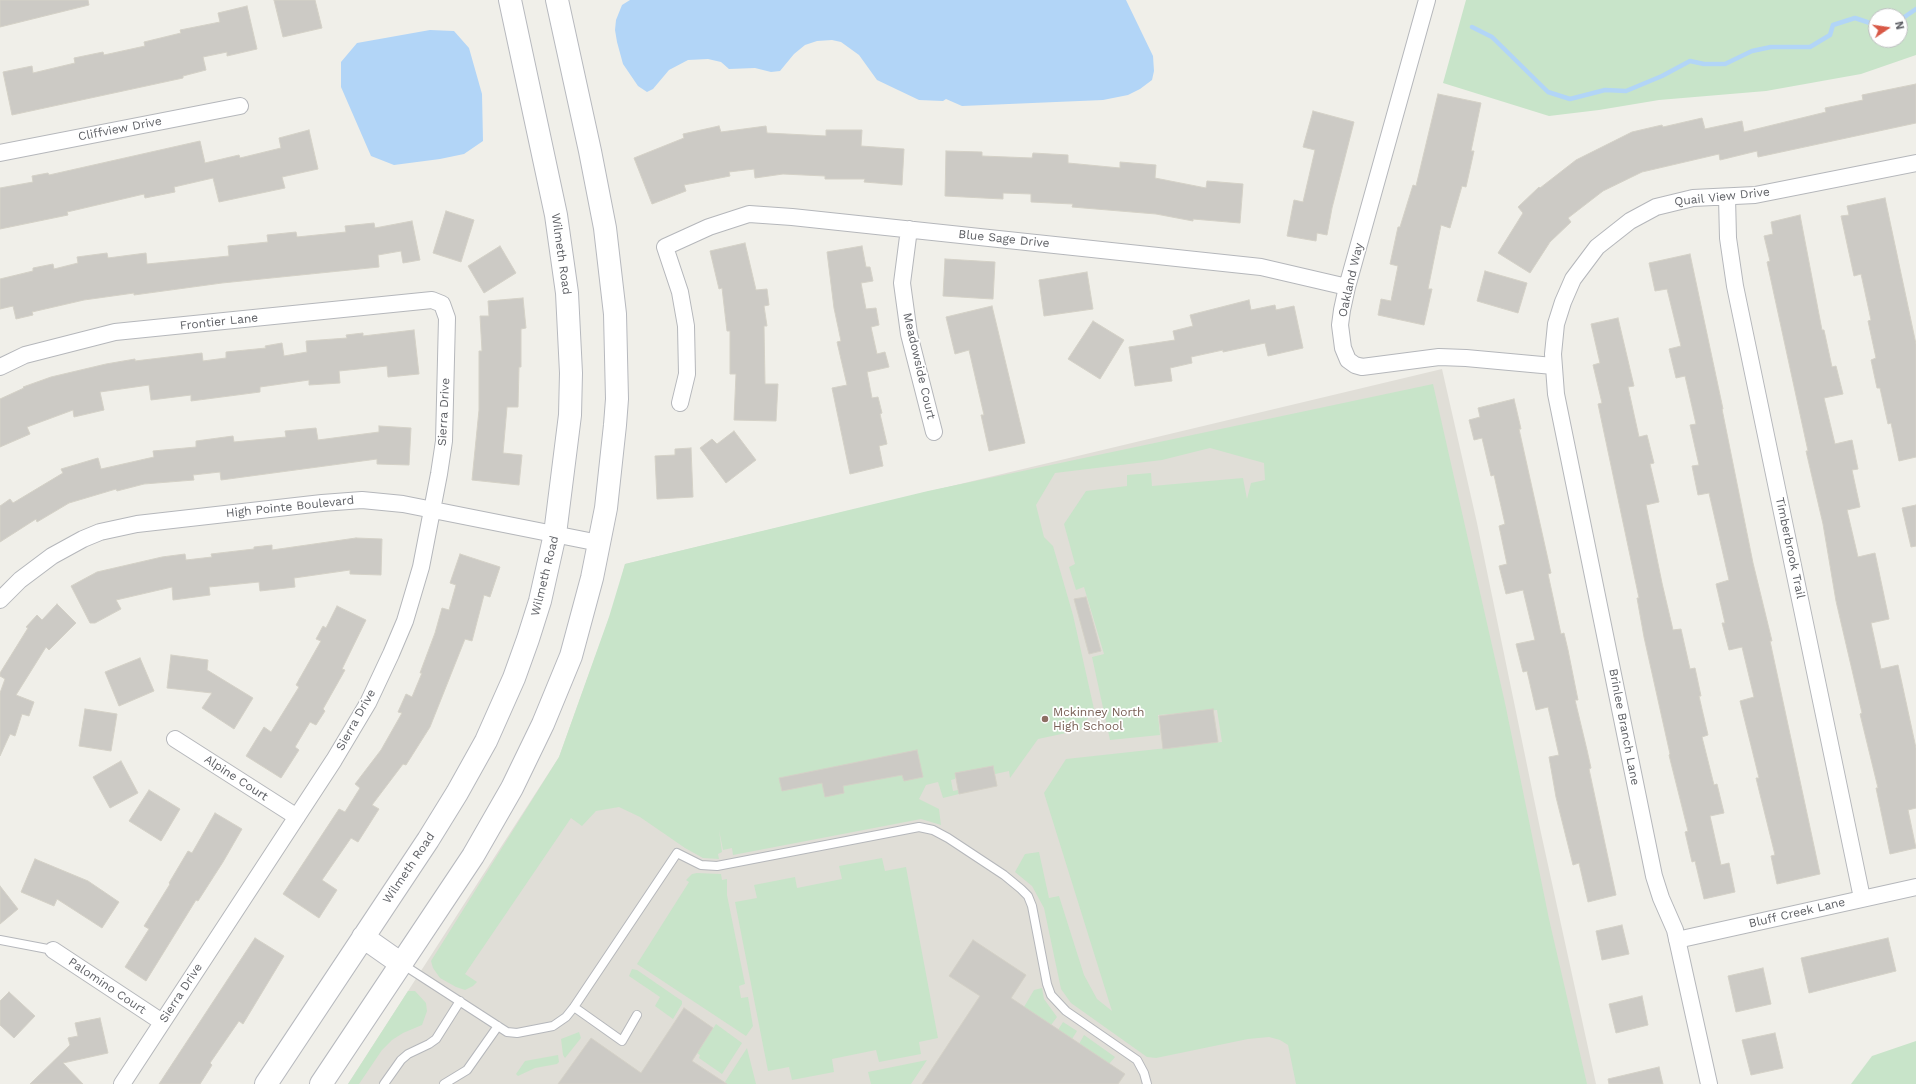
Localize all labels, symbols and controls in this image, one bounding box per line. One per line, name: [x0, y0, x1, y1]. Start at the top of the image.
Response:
north arrow: [1868, 8, 1908, 48]
text: N: [1892, 20, 1906, 31]
street label: Cliffview Drive: [77, 114, 163, 144]
street label: Quail View Drive: [1674, 185, 1770, 209]
street label: Wilmeth Road: [548, 212, 574, 296]
street label: Blue Sage Drive: [958, 227, 1050, 251]
street label: Oakland Way: [1335, 241, 1367, 319]
street label: Frontier Lane: [179, 311, 259, 333]
street label: Meadowside Court: [900, 311, 938, 421]
street label: Sierra Drive: [435, 378, 453, 446]
street label: High Pointe Boulevard: [225, 493, 355, 521]
street label: Timberbrook Trail: [1772, 496, 1808, 600]
street label: Wilmeth Road: [528, 534, 562, 618]
street label: Brinlee Branch Lane: [1606, 668, 1642, 786]
street label: Sierra Drive: [333, 687, 379, 753]
place label: Mckinney North High School: [1053, 705, 1145, 733]
marker: Mckinney North High School: [1040, 714, 1050, 724]
street label: Alpine Court: [201, 752, 271, 804]
street label: Wilmeth Road: [380, 830, 438, 906]
street label: Bluff Creek Lane: [1747, 895, 1847, 931]
street label: Palomino Court: [65, 955, 149, 1017]
street label: Sierra Drive: [156, 961, 206, 1025]

